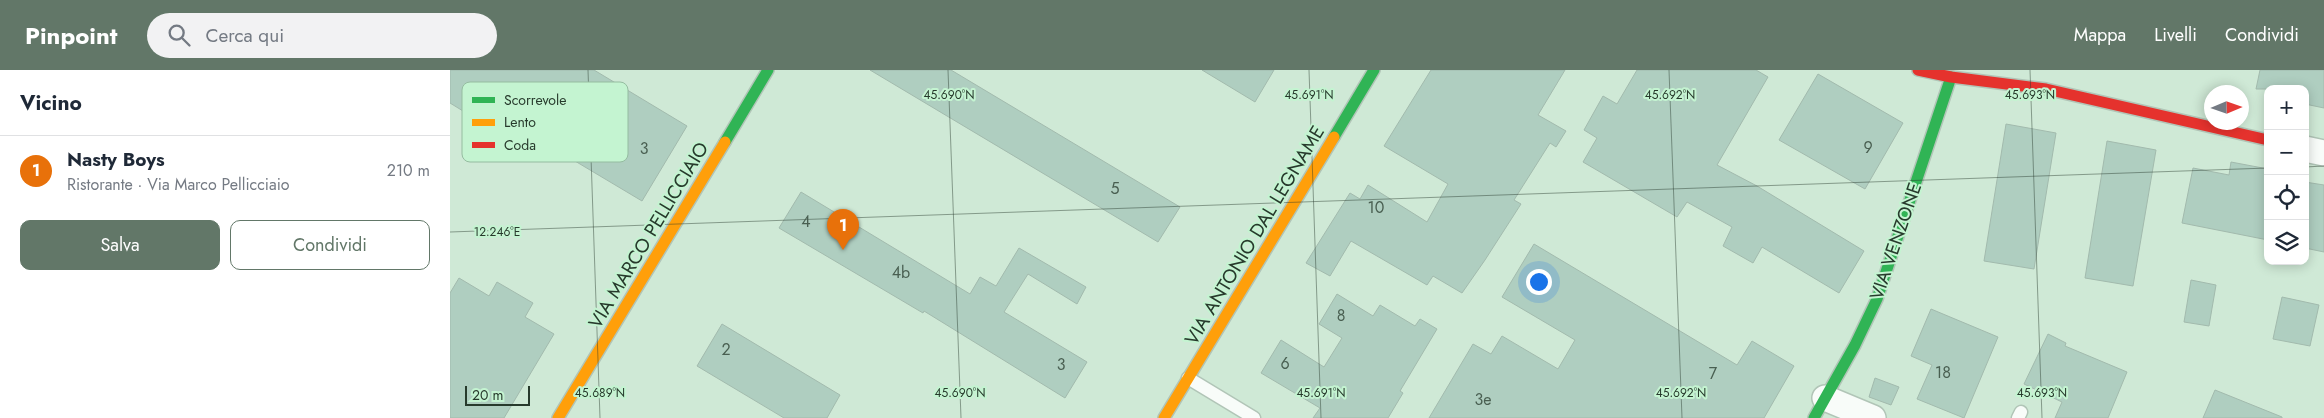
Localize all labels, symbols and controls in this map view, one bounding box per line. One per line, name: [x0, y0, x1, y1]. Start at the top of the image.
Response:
search box: [147, 13, 497, 58]
text: Pinpoint: [25, 18, 117, 53]
icon: search: [165, 21, 193, 49]
text: Cerca qui: [205, 22, 284, 49]
text: Mappa: [2074, 22, 2126, 48]
text: Livelli: [2154, 22, 2197, 48]
text: Condividi: [2225, 22, 2299, 48]
legend: [462, 82, 628, 162]
north arrow: [2204, 85, 2249, 130]
map controls: [2264, 85, 2309, 265]
button: +: [2264, 85, 2309, 130]
text: 45.690°N: [923, 86, 975, 104]
text: 45.691°N: [1284, 86, 1334, 104]
text: 45.692°N: [1645, 86, 1695, 104]
text: 45.693°N: [2005, 86, 2055, 104]
text: Vicino: [20, 88, 82, 118]
text: Scorrevole: [504, 90, 566, 110]
text: Lento: [504, 112, 536, 132]
street label: VIA ANTONIO DAL LEGNAME: [1178, 120, 1331, 350]
button: −: [2264, 130, 2309, 175]
text: Coda: [504, 135, 536, 155]
house number: 9: [1863, 136, 1873, 159]
street label: VIA MARCO PELLICCIAIO: [582, 137, 715, 334]
house number: 3: [640, 137, 649, 160]
text: Nasty Boys: [67, 146, 165, 173]
text: 1: [32, 159, 40, 182]
text: 210 m: [387, 159, 430, 182]
text: Ristorante · Via Marco Pellicciaio: [67, 173, 290, 196]
button: locate: [2264, 175, 2309, 220]
house number: 5: [1110, 177, 1120, 200]
street label: VIA VENZONE: [1863, 179, 1928, 304]
house number: 10: [1368, 196, 1384, 219]
pin: 1: [827, 209, 859, 250]
house number: 4: [801, 210, 811, 233]
button: Salva: [20, 220, 220, 270]
button: Condividi: [230, 220, 430, 270]
button: layers: [2264, 220, 2309, 265]
text: 12.246°E: [474, 223, 520, 241]
house number: 4b: [892, 261, 910, 284]
your location: [1526, 269, 1552, 295]
house number: 8: [1337, 304, 1345, 327]
house number: 2: [721, 338, 731, 361]
house number: 6: [1280, 352, 1290, 375]
house number: 3: [1057, 353, 1066, 376]
house number: 18: [1935, 361, 1951, 384]
house number: 7: [1709, 362, 1718, 385]
scale bar: [465, 383, 530, 406]
text: 45.689°N: [575, 384, 625, 402]
text: 45.690°N: [934, 384, 986, 402]
text: 45.691°N: [1296, 384, 1346, 402]
text: 45.692°N: [1656, 384, 1706, 402]
text: 45.693°N: [2017, 384, 2067, 402]
text: 20 m: [472, 385, 504, 405]
house number: 3e: [1475, 388, 1491, 411]

